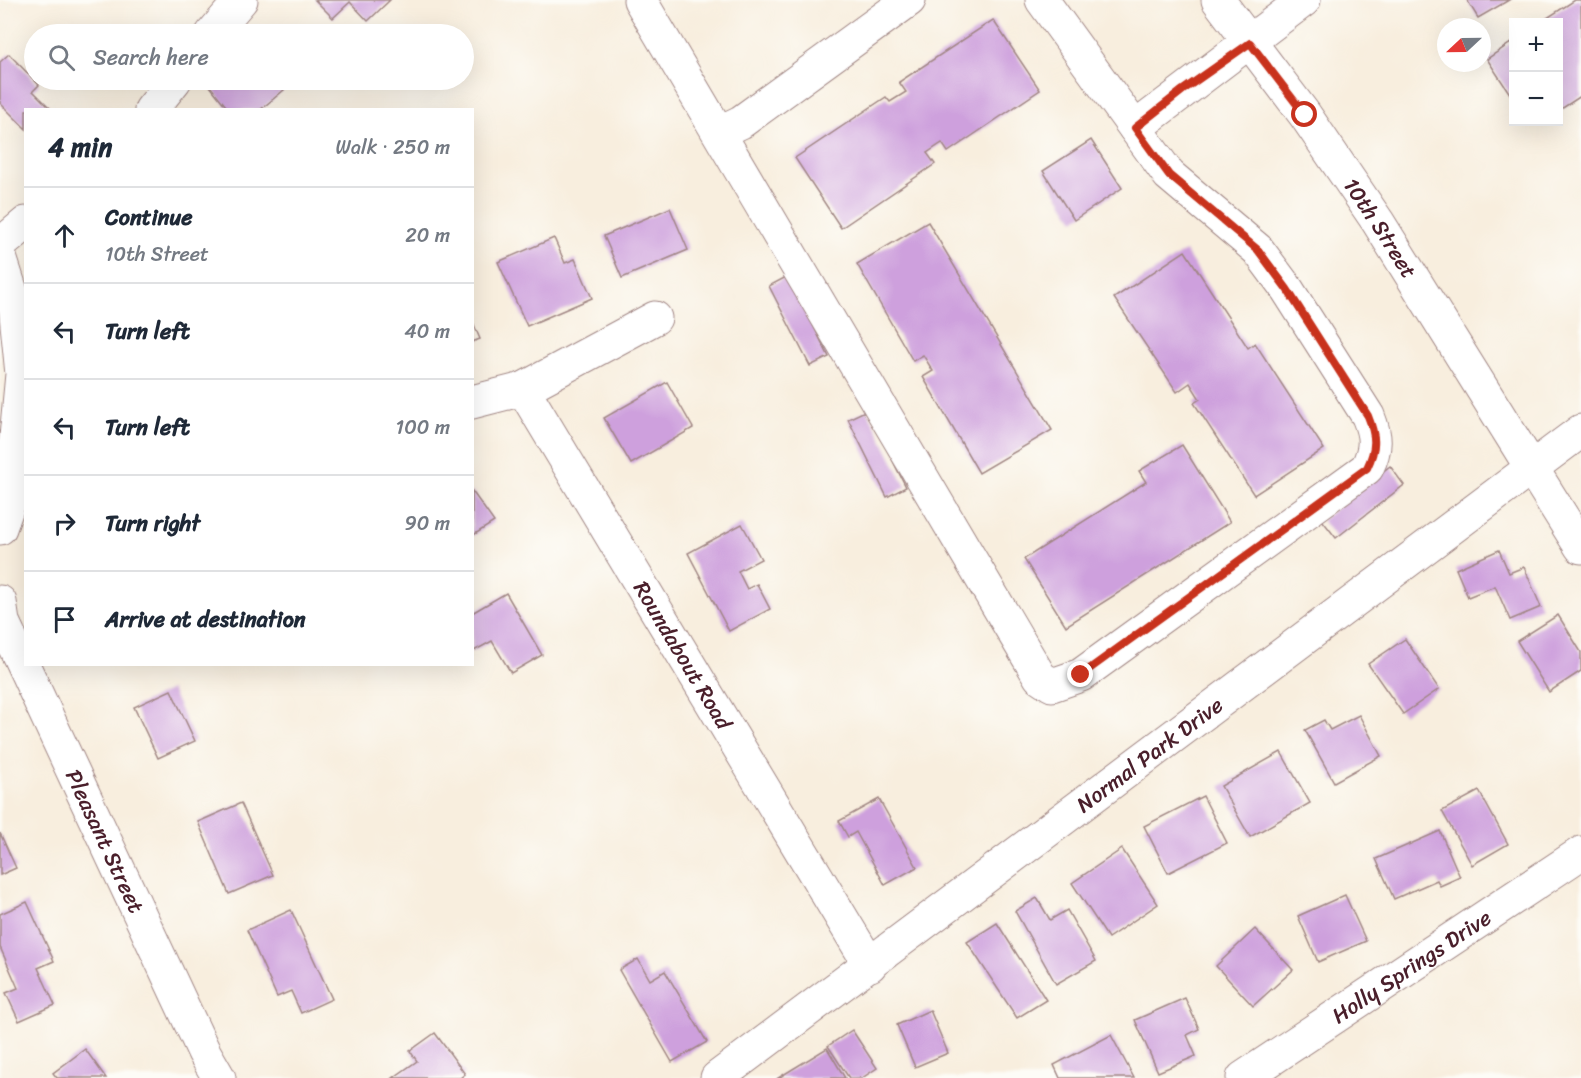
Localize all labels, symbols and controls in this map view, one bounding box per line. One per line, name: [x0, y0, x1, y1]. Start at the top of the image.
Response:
north arrow: [1437, 18, 1491, 72]
map controls: [1509, 18, 1563, 126]
button: +: [1509, 18, 1563, 72]
search box: [24, 24, 474, 90]
text: Search here: [93, 38, 209, 77]
icon: search: [45, 41, 78, 74]
button: −: [1509, 72, 1563, 126]
route start: [1291, 101, 1317, 127]
text: 4 min: [48, 124, 112, 170]
text: Walk · 250 m: [336, 130, 450, 165]
street label: 10th Street: [1333, 169, 1428, 286]
text: Continue: [105, 198, 193, 237]
text: 20 m: [405, 218, 450, 253]
icon: ahead: [48, 219, 81, 252]
text: 10th Street: [105, 237, 209, 272]
text: Turn left: [105, 312, 190, 351]
text: 40 m: [404, 314, 450, 349]
icon: left: [48, 315, 81, 348]
text: Turn left: [105, 408, 190, 447]
text: 100 m: [396, 410, 450, 445]
icon: left: [48, 411, 81, 444]
text: Turn right: [105, 504, 200, 543]
text: 90 m: [405, 506, 450, 541]
icon: right: [48, 507, 81, 540]
street label: Roundabout Road: [623, 573, 744, 738]
text: Arrive at destination: [105, 600, 306, 639]
icon: arrive: [48, 603, 81, 636]
route end: [1067, 661, 1093, 687]
street label: Normal Park Drive: [1067, 686, 1231, 823]
street label: Pleasant Street: [55, 762, 156, 920]
street label: Holly Springs Drive: [1323, 898, 1499, 1034]

